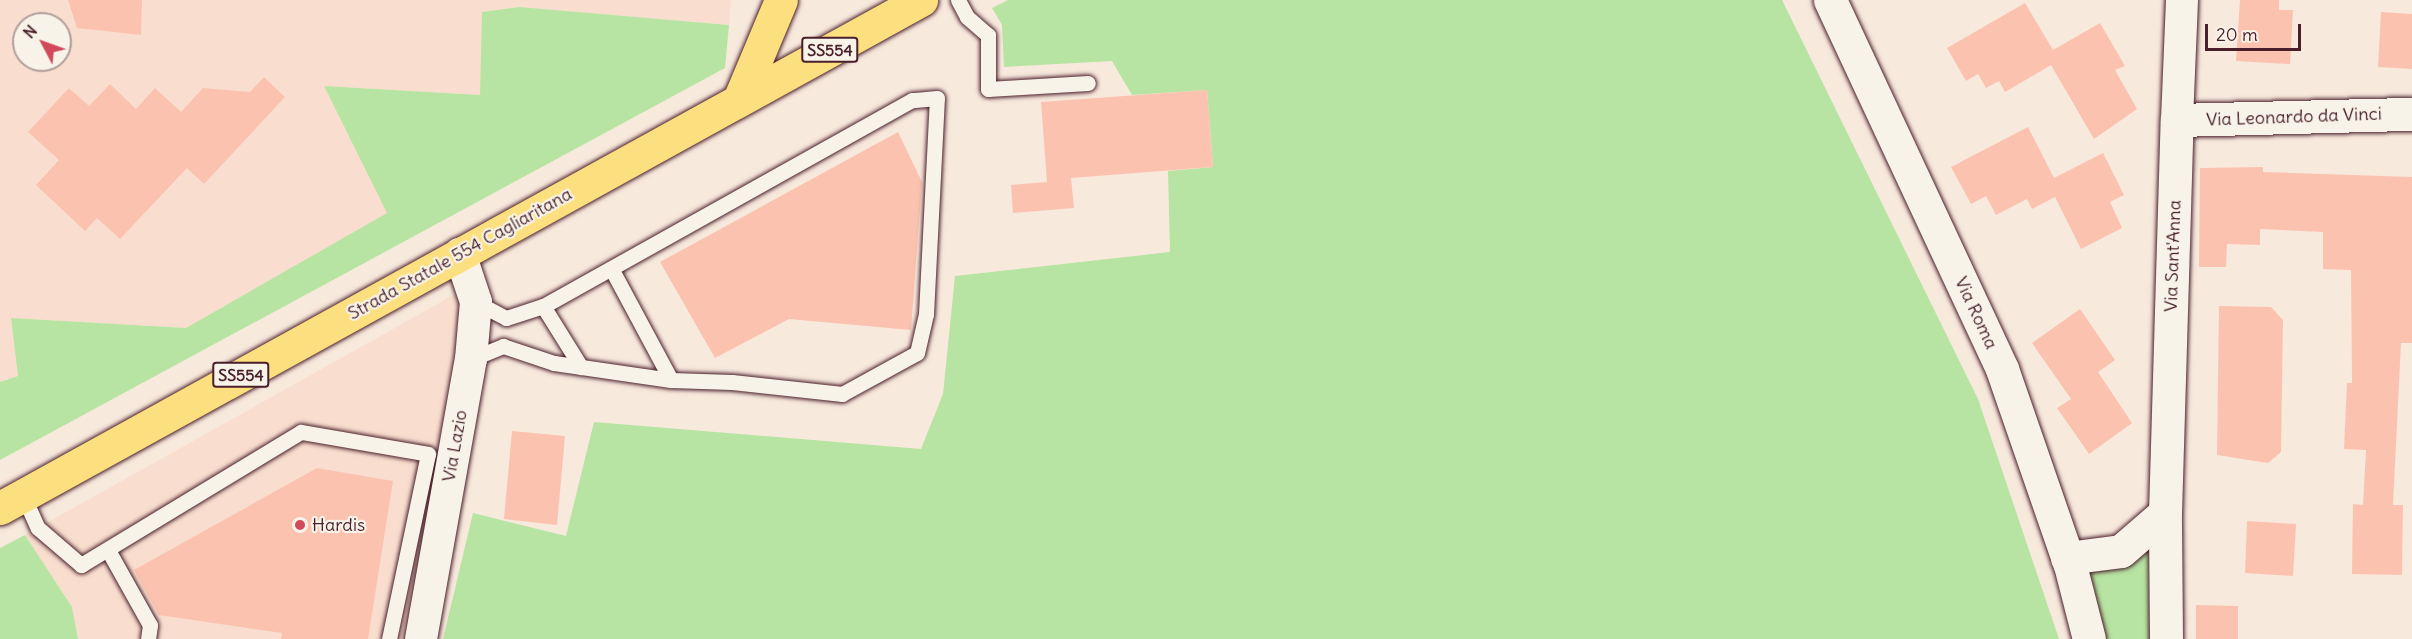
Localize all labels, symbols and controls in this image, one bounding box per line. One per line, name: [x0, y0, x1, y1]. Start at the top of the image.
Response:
north arrow: [12, 12, 72, 72]
scale bar: [2208, 12, 2304, 50]
text: N: [19, 21, 41, 42]
text: 20 m: [2216, 23, 2258, 46]
road number: SS554: [800, 37, 860, 63]
street label: Via Leonardo da Vinci: [2206, 103, 2382, 131]
street label: Strada Statale 554 Cagliaritana: [344, 183, 576, 325]
street label: Via Sant'Anna: [2160, 200, 2186, 312]
street label: Via Roma: [1950, 273, 2002, 353]
road number: SS554: [211, 362, 271, 388]
street label: Via Lazio: [438, 408, 472, 484]
place label: Hardis: [312, 514, 365, 536]
marker: Hardis: [293, 518, 307, 532]

